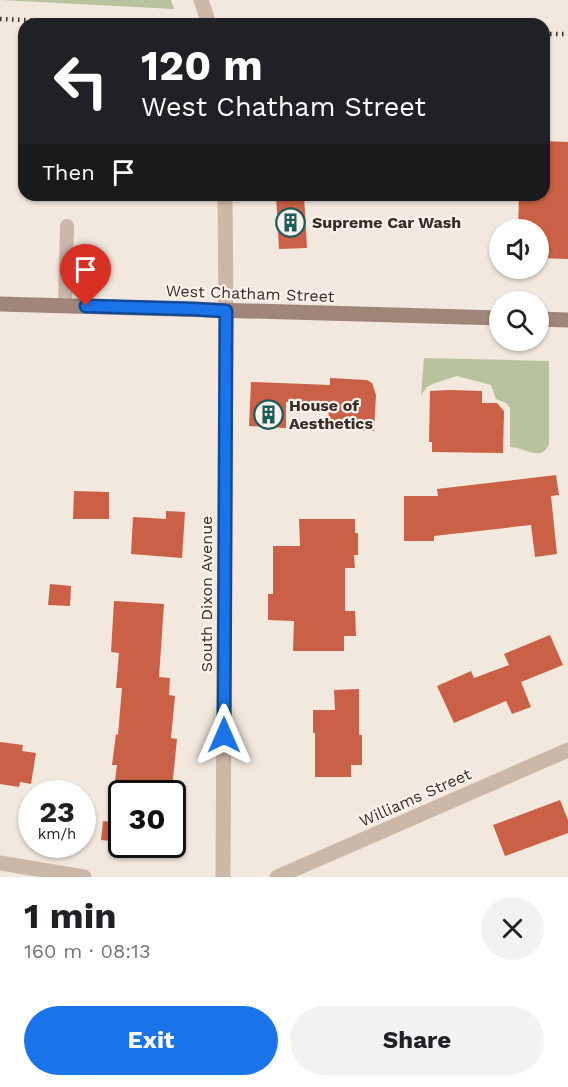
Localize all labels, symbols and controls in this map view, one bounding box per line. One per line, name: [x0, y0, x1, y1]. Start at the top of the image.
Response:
text: 120 m: [141, 41, 263, 90]
icon: left: [42, 42, 120, 120]
text: West Chatham Street: [141, 91, 426, 123]
icon: arrive: [107, 156, 140, 189]
text: Then: [42, 160, 95, 185]
building icon: Supreme Car Wash: [275, 206, 307, 238]
place label: Supreme Car Wash: [312, 213, 461, 232]
map controls: [489, 219, 549, 351]
button: sound: [489, 219, 549, 279]
pin: [60, 244, 111, 306]
icon: arrive: [69, 253, 102, 286]
street label: West Chatham Street: [165, 281, 335, 306]
button: search: [489, 291, 549, 351]
place label: House of Aesthetics: [289, 396, 373, 433]
building icon: House of Aesthetics: [252, 398, 284, 430]
street label: South Dixon Avenue: [197, 516, 216, 672]
position arrow: [192, 703, 256, 767]
street label: Williams Street: [357, 764, 474, 831]
speed limit sign: 30: [108, 780, 186, 858]
text: 23: [39, 794, 75, 829]
text: km/h: [38, 825, 76, 843]
text: 1 min: [24, 895, 116, 937]
button: close: [481, 897, 544, 960]
text: 160 m · 08:13: [24, 939, 151, 963]
button: Exit: [24, 1006, 278, 1075]
button: Share: [290, 1006, 544, 1075]

